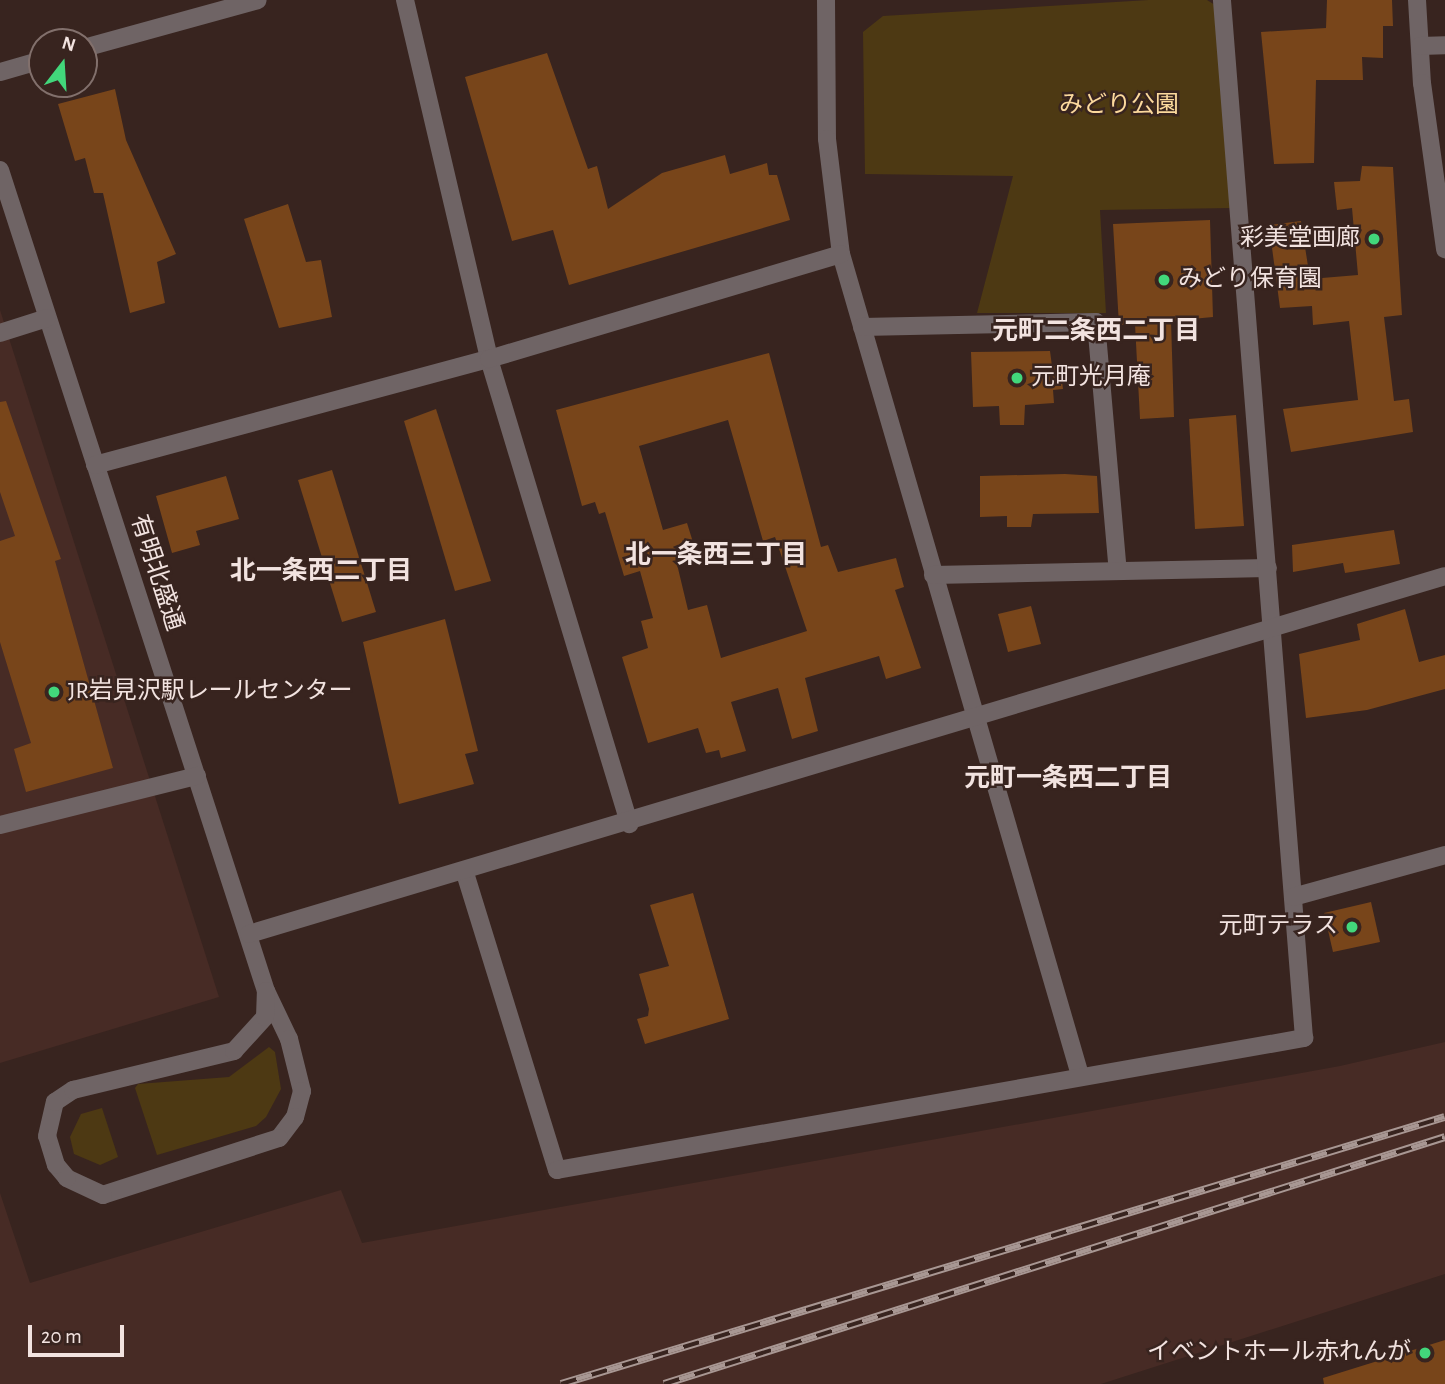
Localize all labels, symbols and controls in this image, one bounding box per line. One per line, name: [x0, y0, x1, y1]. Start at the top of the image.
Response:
north arrow: [28, 28, 98, 98]
text: N: [60, 33, 78, 55]
park label: みどり公園: [1059, 92, 1179, 120]
place label: 彩美堂画廊: [1240, 225, 1360, 253]
marker: 彩美堂画廊: [1366, 231, 1382, 247]
place label: みどり保育園: [1178, 266, 1322, 294]
marker: みどり保育園: [1156, 272, 1172, 288]
district label: 元町二条西二丁目: [992, 316, 1200, 348]
place label: 元町光月庵: [1031, 364, 1151, 392]
marker: 元町光月庵: [1009, 370, 1025, 386]
street label: 有明北盛通: [124, 511, 188, 635]
district label: 北一条西三丁目: [625, 540, 807, 572]
district label: 北一条西二丁目: [230, 556, 412, 588]
place label: JR岩見沢駅レールセンター: [68, 678, 353, 706]
marker: JR岩見沢駅レールセンター: [46, 684, 62, 700]
district label: 元町一条西二丁目: [964, 763, 1172, 795]
place label: 元町テラス: [1218, 913, 1338, 941]
marker: 元町テラス: [1344, 919, 1360, 935]
scale bar: [32, 1310, 128, 1354]
text: 20 m: [41, 1326, 82, 1347]
place label: イベントホール赤れんが: [1147, 1339, 1411, 1367]
marker: イベントホール赤れんが: [1417, 1345, 1433, 1361]

